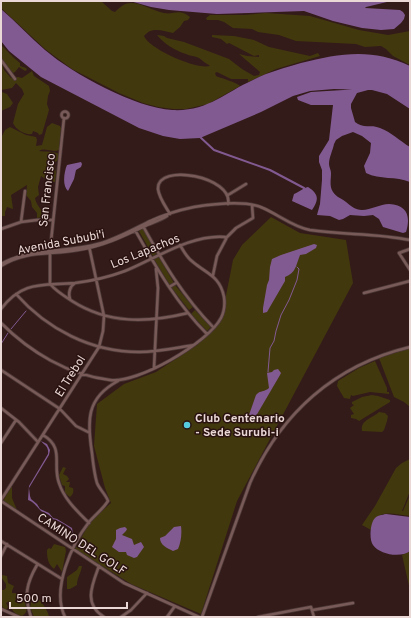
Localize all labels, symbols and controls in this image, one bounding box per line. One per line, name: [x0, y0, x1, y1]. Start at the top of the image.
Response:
street label: San Francisco: [36, 152, 60, 228]
street label: Avenida Sububi'i: [16, 227, 106, 259]
street label: Los Lapachos: [108, 231, 182, 273]
street label: El Trebol: [52, 353, 90, 400]
place label: Club Centenario - Sede Surubi-i: [195, 411, 285, 441]
marker: Club Centenario - Sede Surubi-i: [182, 420, 192, 430]
street label: CAMINO DEL GOLF: [34, 510, 129, 580]
scale bar: [10, 584, 127, 610]
text: 500 m: [16, 591, 52, 607]

